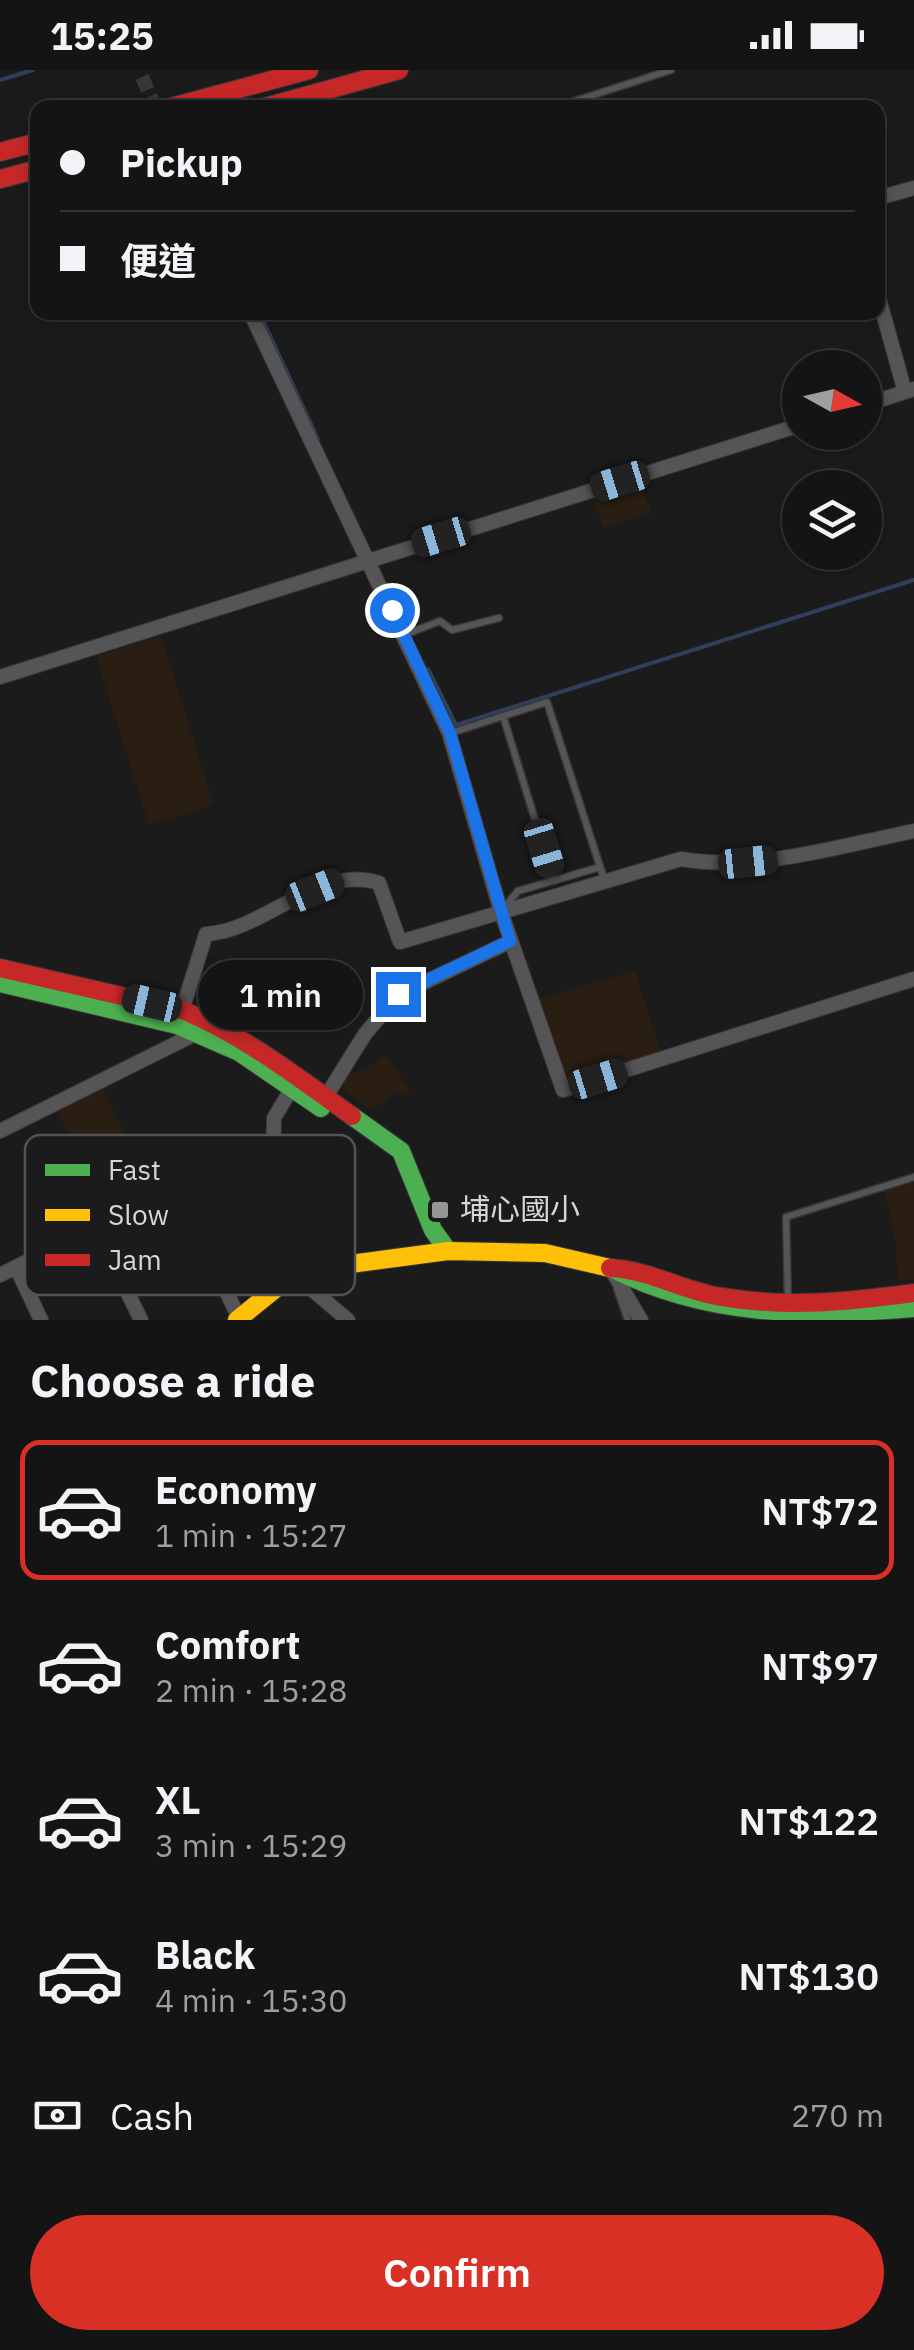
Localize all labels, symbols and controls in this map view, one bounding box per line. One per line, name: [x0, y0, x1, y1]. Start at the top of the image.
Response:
text: 15:25: [50, 11, 154, 60]
text: Pickup: [120, 138, 243, 187]
text: 便道: [120, 236, 196, 285]
north arrow: [782, 350, 882, 450]
map controls: [782, 350, 882, 570]
car: [587, 458, 653, 504]
button: layers: [782, 470, 882, 570]
car: [408, 514, 474, 560]
route start: [370, 588, 415, 633]
car: [521, 815, 567, 881]
car: [717, 844, 779, 880]
car: [282, 865, 348, 915]
callout: 1 min: [198, 959, 363, 1029]
route end: [376, 972, 421, 1017]
text: 1 min: [239, 974, 322, 1016]
car: [119, 982, 185, 1024]
car: [565, 1056, 631, 1102]
legend: [25, 1135, 355, 1295]
text: Fast: [108, 1151, 161, 1188]
place label: 埔心國小: [460, 1189, 580, 1228]
text: Slow: [108, 1196, 169, 1233]
marker: 埔心國小: [429, 1199, 451, 1221]
text: Jam: [108, 1241, 162, 1278]
text: Choose a ride: [30, 1351, 315, 1409]
icon: car: [35, 1465, 125, 1555]
text: Economy: [155, 1465, 317, 1514]
text: NT$72: [761, 1486, 879, 1535]
text: 1 min · 15:27: [155, 1514, 348, 1556]
icon: car: [35, 1620, 125, 1710]
text: Comfort: [155, 1620, 300, 1669]
text: NT$97: [761, 1641, 879, 1690]
text: 2 min · 15:28: [155, 1669, 348, 1711]
icon: car: [35, 1775, 125, 1865]
text: XL: [155, 1775, 201, 1824]
text: NT$122: [738, 1796, 879, 1845]
text: 3 min · 15:29: [155, 1824, 348, 1866]
icon: car: [35, 1930, 125, 2020]
text: Black: [155, 1930, 255, 1979]
text: NT$130: [738, 1951, 879, 2000]
text: 4 min · 15:30: [155, 1979, 348, 2021]
icon: cash: [30, 2088, 85, 2143]
text: Cash: [110, 2091, 194, 2140]
text: 270 m: [791, 2094, 884, 2136]
button: Confirm: [30, 2215, 884, 2330]

